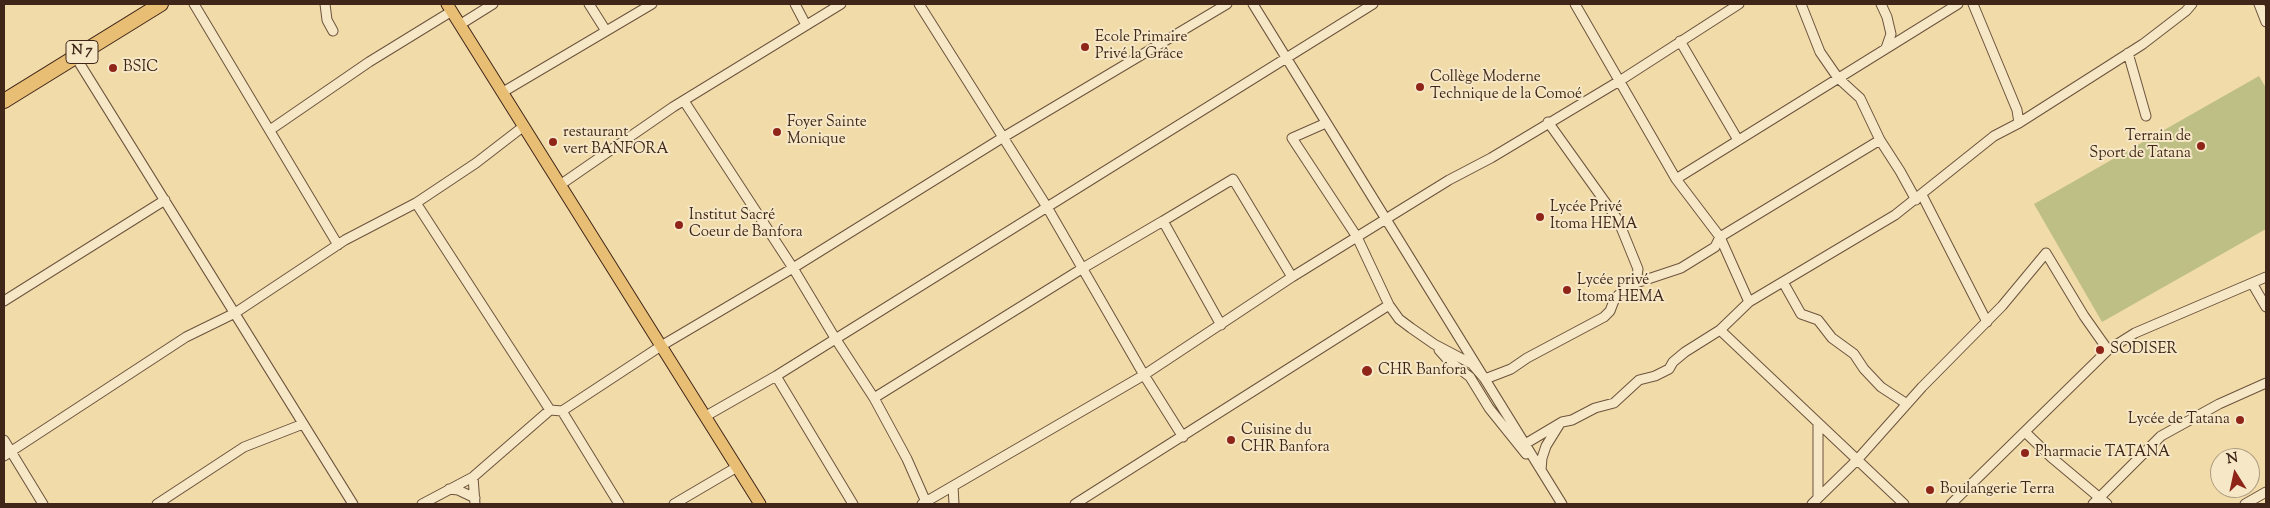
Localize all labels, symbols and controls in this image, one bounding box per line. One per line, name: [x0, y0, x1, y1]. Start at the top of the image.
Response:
place label: Ecole Primaire Privé la Grâce: [1095, 29, 1187, 64]
road number: N 7: [66, 41, 98, 64]
marker: Ecole Primaire Privé la Grâce: [1079, 41, 1091, 53]
place label: BSIC: [123, 59, 158, 77]
marker: BSIC: [107, 62, 119, 74]
place label: Collège Moderne Technique de la Comoé: [1430, 69, 1582, 104]
marker: Collège Moderne Technique de la Comoé: [1414, 81, 1426, 93]
place label: Foyer Sainte Monique: [787, 114, 867, 149]
place label: restaurant vert BANFORA: [563, 124, 669, 159]
marker: Foyer Sainte Monique: [771, 126, 783, 138]
place label: Terrain de Sport de Tatana: [2089, 128, 2191, 163]
marker: restaurant vert BANFORA: [547, 136, 559, 148]
marker: Terrain de Sport de Tatana: [2195, 140, 2207, 152]
place label: Lycée Privé Itoma HEMA: [1550, 199, 1638, 234]
place label: Institut Sacré Coeur de Banfora: [689, 207, 803, 242]
marker: Lycée Privé Itoma HEMA: [1534, 211, 1546, 223]
marker: Institut Sacré Coeur de Banfora: [673, 219, 685, 231]
place label: Lycée privé Itoma HEMA: [1577, 272, 1665, 307]
marker: Lycée privé Itoma HEMA: [1561, 284, 1573, 296]
place label: SODISER: [2110, 341, 2177, 359]
marker: SODISER: [2094, 344, 2106, 356]
place label: CHR Banfora: [1378, 362, 1467, 380]
marker: CHR Banfora: [1360, 364, 1374, 378]
place label: Lycée de Tatana: [2128, 411, 2230, 429]
marker: Lycée de Tatana: [2234, 414, 2246, 426]
place label: Cuisine du CHR Banfora: [1241, 422, 1330, 457]
marker: Cuisine du CHR Banfora: [1225, 434, 1237, 446]
place label: Pharmacie TATANA: [2035, 444, 2170, 462]
marker: Pharmacie TATANA: [2019, 447, 2031, 459]
north arrow: [2210, 448, 2260, 498]
text: N: [2225, 448, 2240, 470]
place label: Boulangerie Terra: [1940, 481, 2055, 499]
marker: Boulangerie Terra: [1924, 484, 1936, 496]

